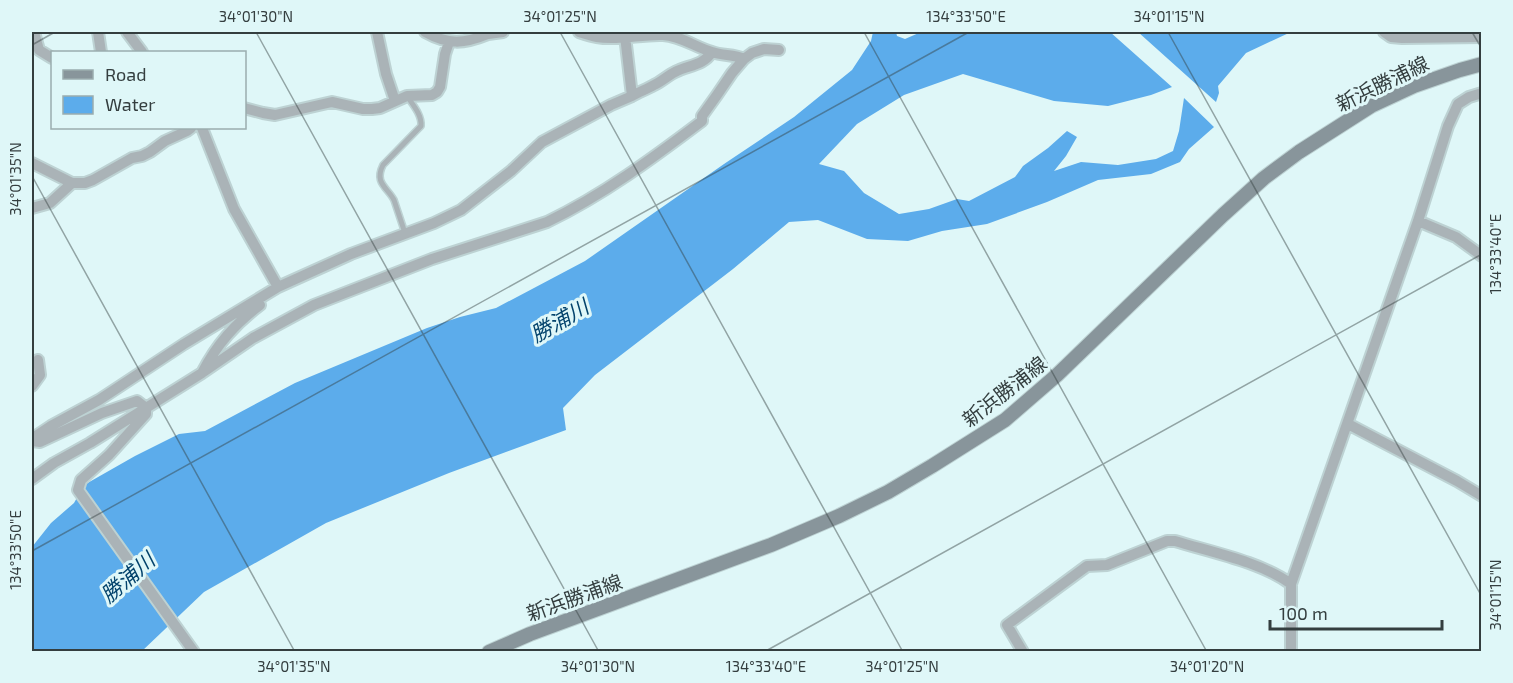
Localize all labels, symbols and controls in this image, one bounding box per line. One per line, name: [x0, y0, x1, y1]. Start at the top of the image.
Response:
text: 34°01'30"N: [219, 7, 293, 25]
text: 34°01'25"N: [523, 7, 597, 25]
text: 134°33'50"E: [926, 7, 1006, 25]
text: 34°01'15"N: [1133, 7, 1205, 25]
street label: 新浜勝浦線: [1332, 50, 1432, 116]
legend: [51, 51, 246, 129]
text: Road: [105, 63, 146, 85]
text: Water: [105, 93, 155, 115]
text: 34°01'35"N: [6, 142, 24, 216]
text: 134°33'40"E: [1486, 214, 1504, 294]
water label: 勝浦川: [525, 292, 594, 347]
street label: 新浜勝浦線: [957, 351, 1051, 431]
text: 134°33'50"E: [6, 510, 24, 590]
water label: 勝浦川: [95, 546, 160, 607]
text: 34°01'15"N: [1486, 559, 1504, 631]
street label: 新浜勝浦線: [523, 569, 625, 625]
scale bar: [1270, 593, 1442, 631]
text: 100 m: [1279, 602, 1328, 624]
text: 34°01'35"N: [257, 657, 331, 675]
text: 34°01'30"N: [561, 657, 635, 675]
text: 134°33'40"E: [726, 657, 806, 675]
text: 34°01'25"N: [865, 657, 939, 675]
text: 34°01'20"N: [1170, 657, 1244, 675]

